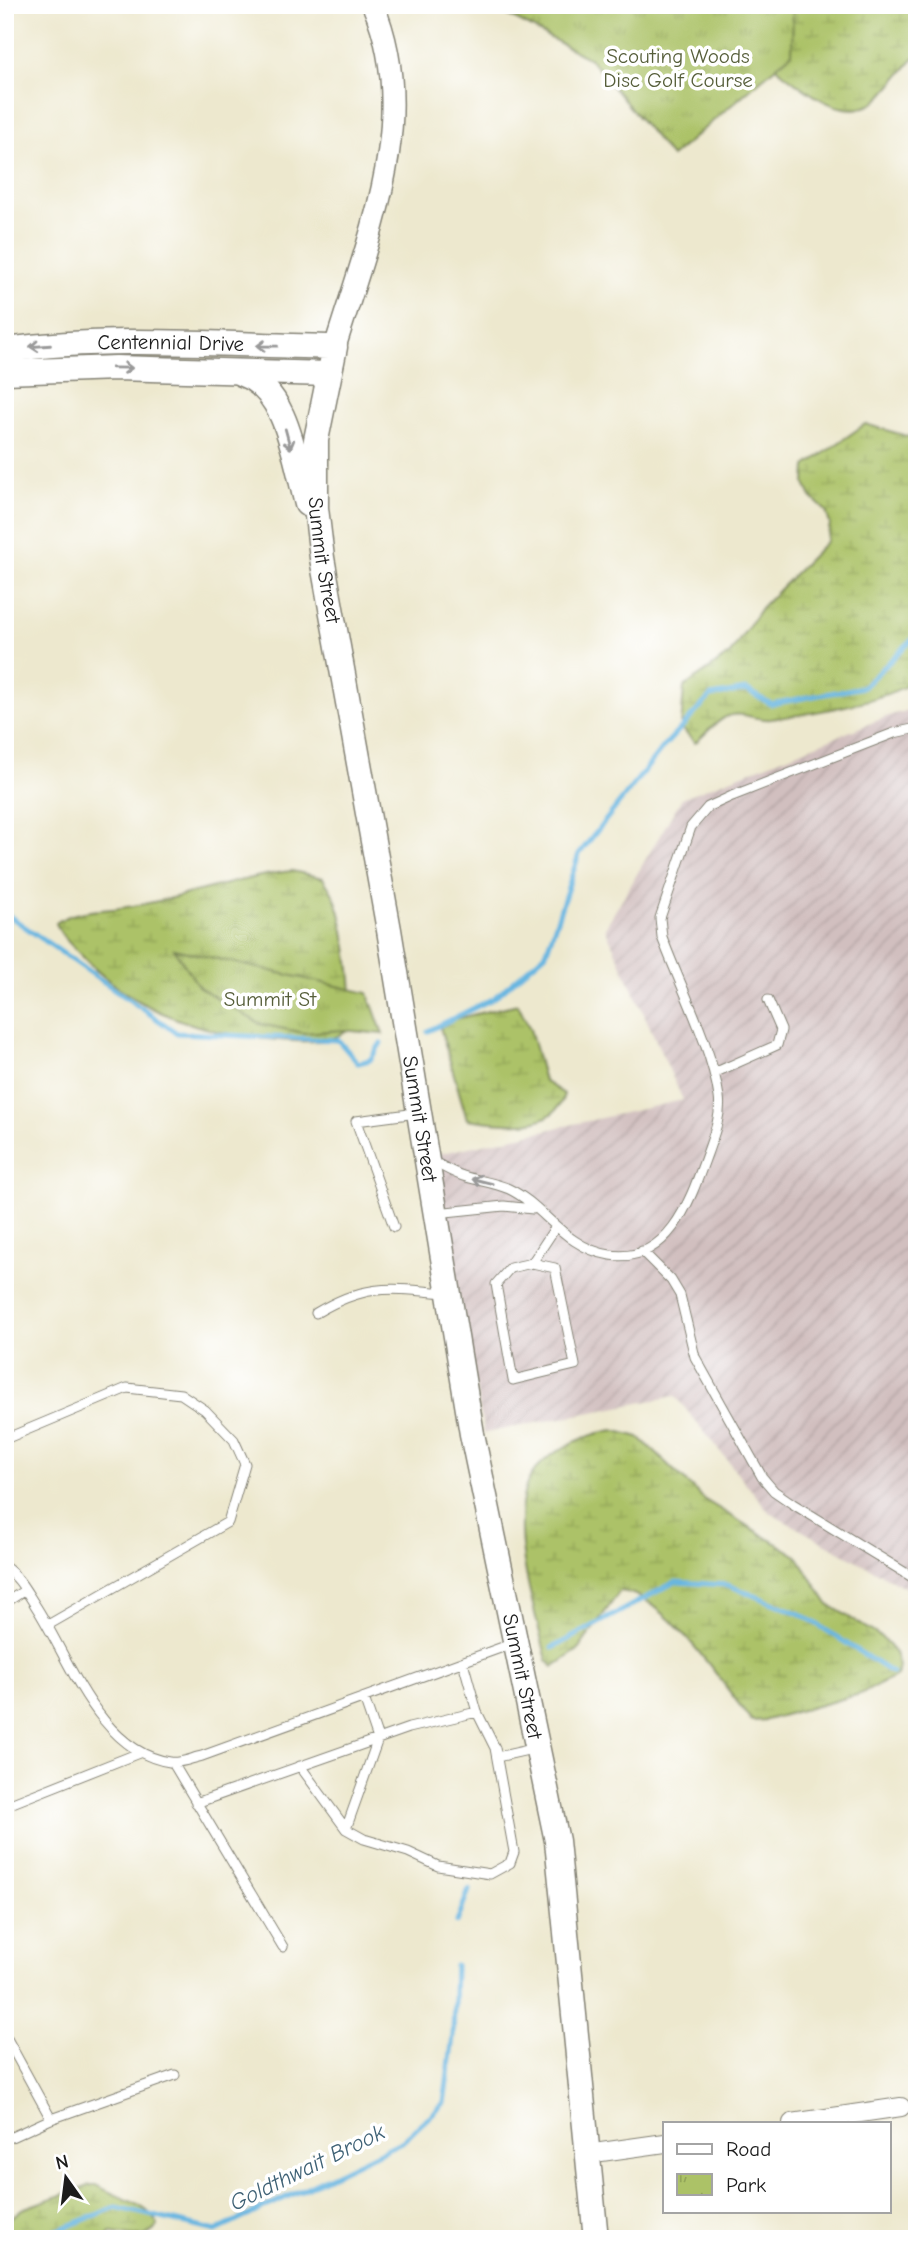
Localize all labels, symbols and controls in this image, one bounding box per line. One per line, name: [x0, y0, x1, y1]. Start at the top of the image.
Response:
park label: Scouting Woods Disc Golf Course: [603, 44, 753, 92]
street label: Centennial Drive: [97, 330, 244, 356]
one-way arrow: [256, 339, 279, 352]
one-way arrow: [29, 340, 51, 353]
one-way arrow: [111, 362, 134, 375]
one-way arrow: [283, 428, 296, 450]
street label: Summit Street: [304, 497, 346, 626]
park label: Summit St: [224, 987, 317, 1011]
street label: Summit Street: [398, 1054, 442, 1185]
one-way arrow: [471, 1174, 494, 1187]
street label: Summit Street: [498, 1611, 548, 1742]
water label: Goldthwait Brook: [225, 2118, 390, 2217]
legend: [663, 2122, 890, 2212]
text: Road: [726, 2137, 771, 2161]
north arrow: [32, 2142, 102, 2212]
text: N: [53, 2150, 71, 2175]
text: Park: [726, 2173, 766, 2197]

